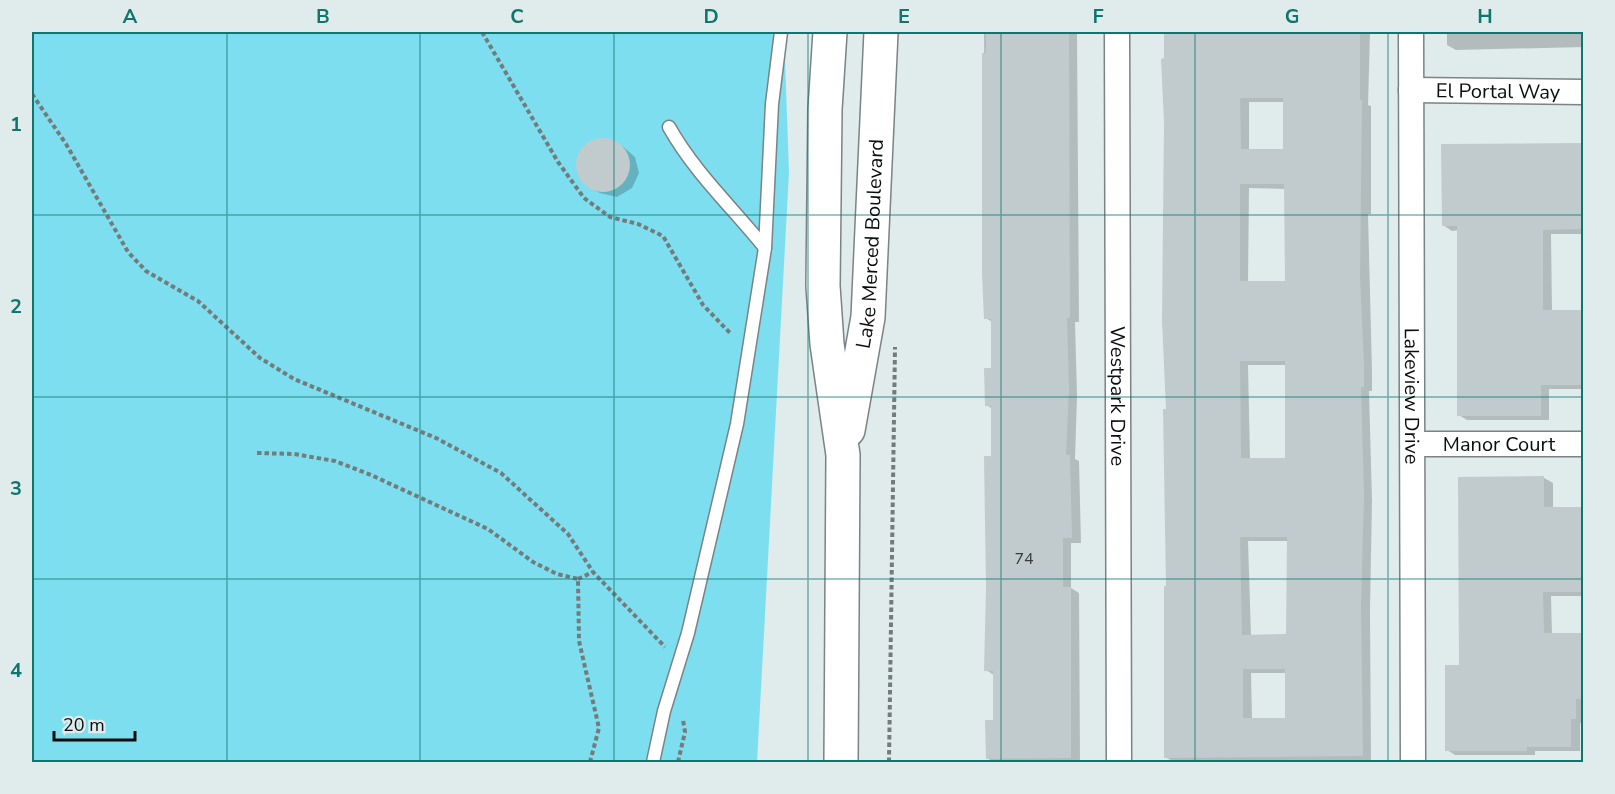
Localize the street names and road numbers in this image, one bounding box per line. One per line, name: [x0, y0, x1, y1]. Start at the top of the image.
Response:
street label: El Portal Way: [1436, 77, 1561, 106]
street label: Lake Merced Boulevard: [850, 138, 890, 351]
street label: Westpark Drive: [1104, 326, 1131, 466]
street label: Lakeview Drive: [1398, 328, 1425, 464]
street label: Manor Court: [1443, 431, 1556, 458]

